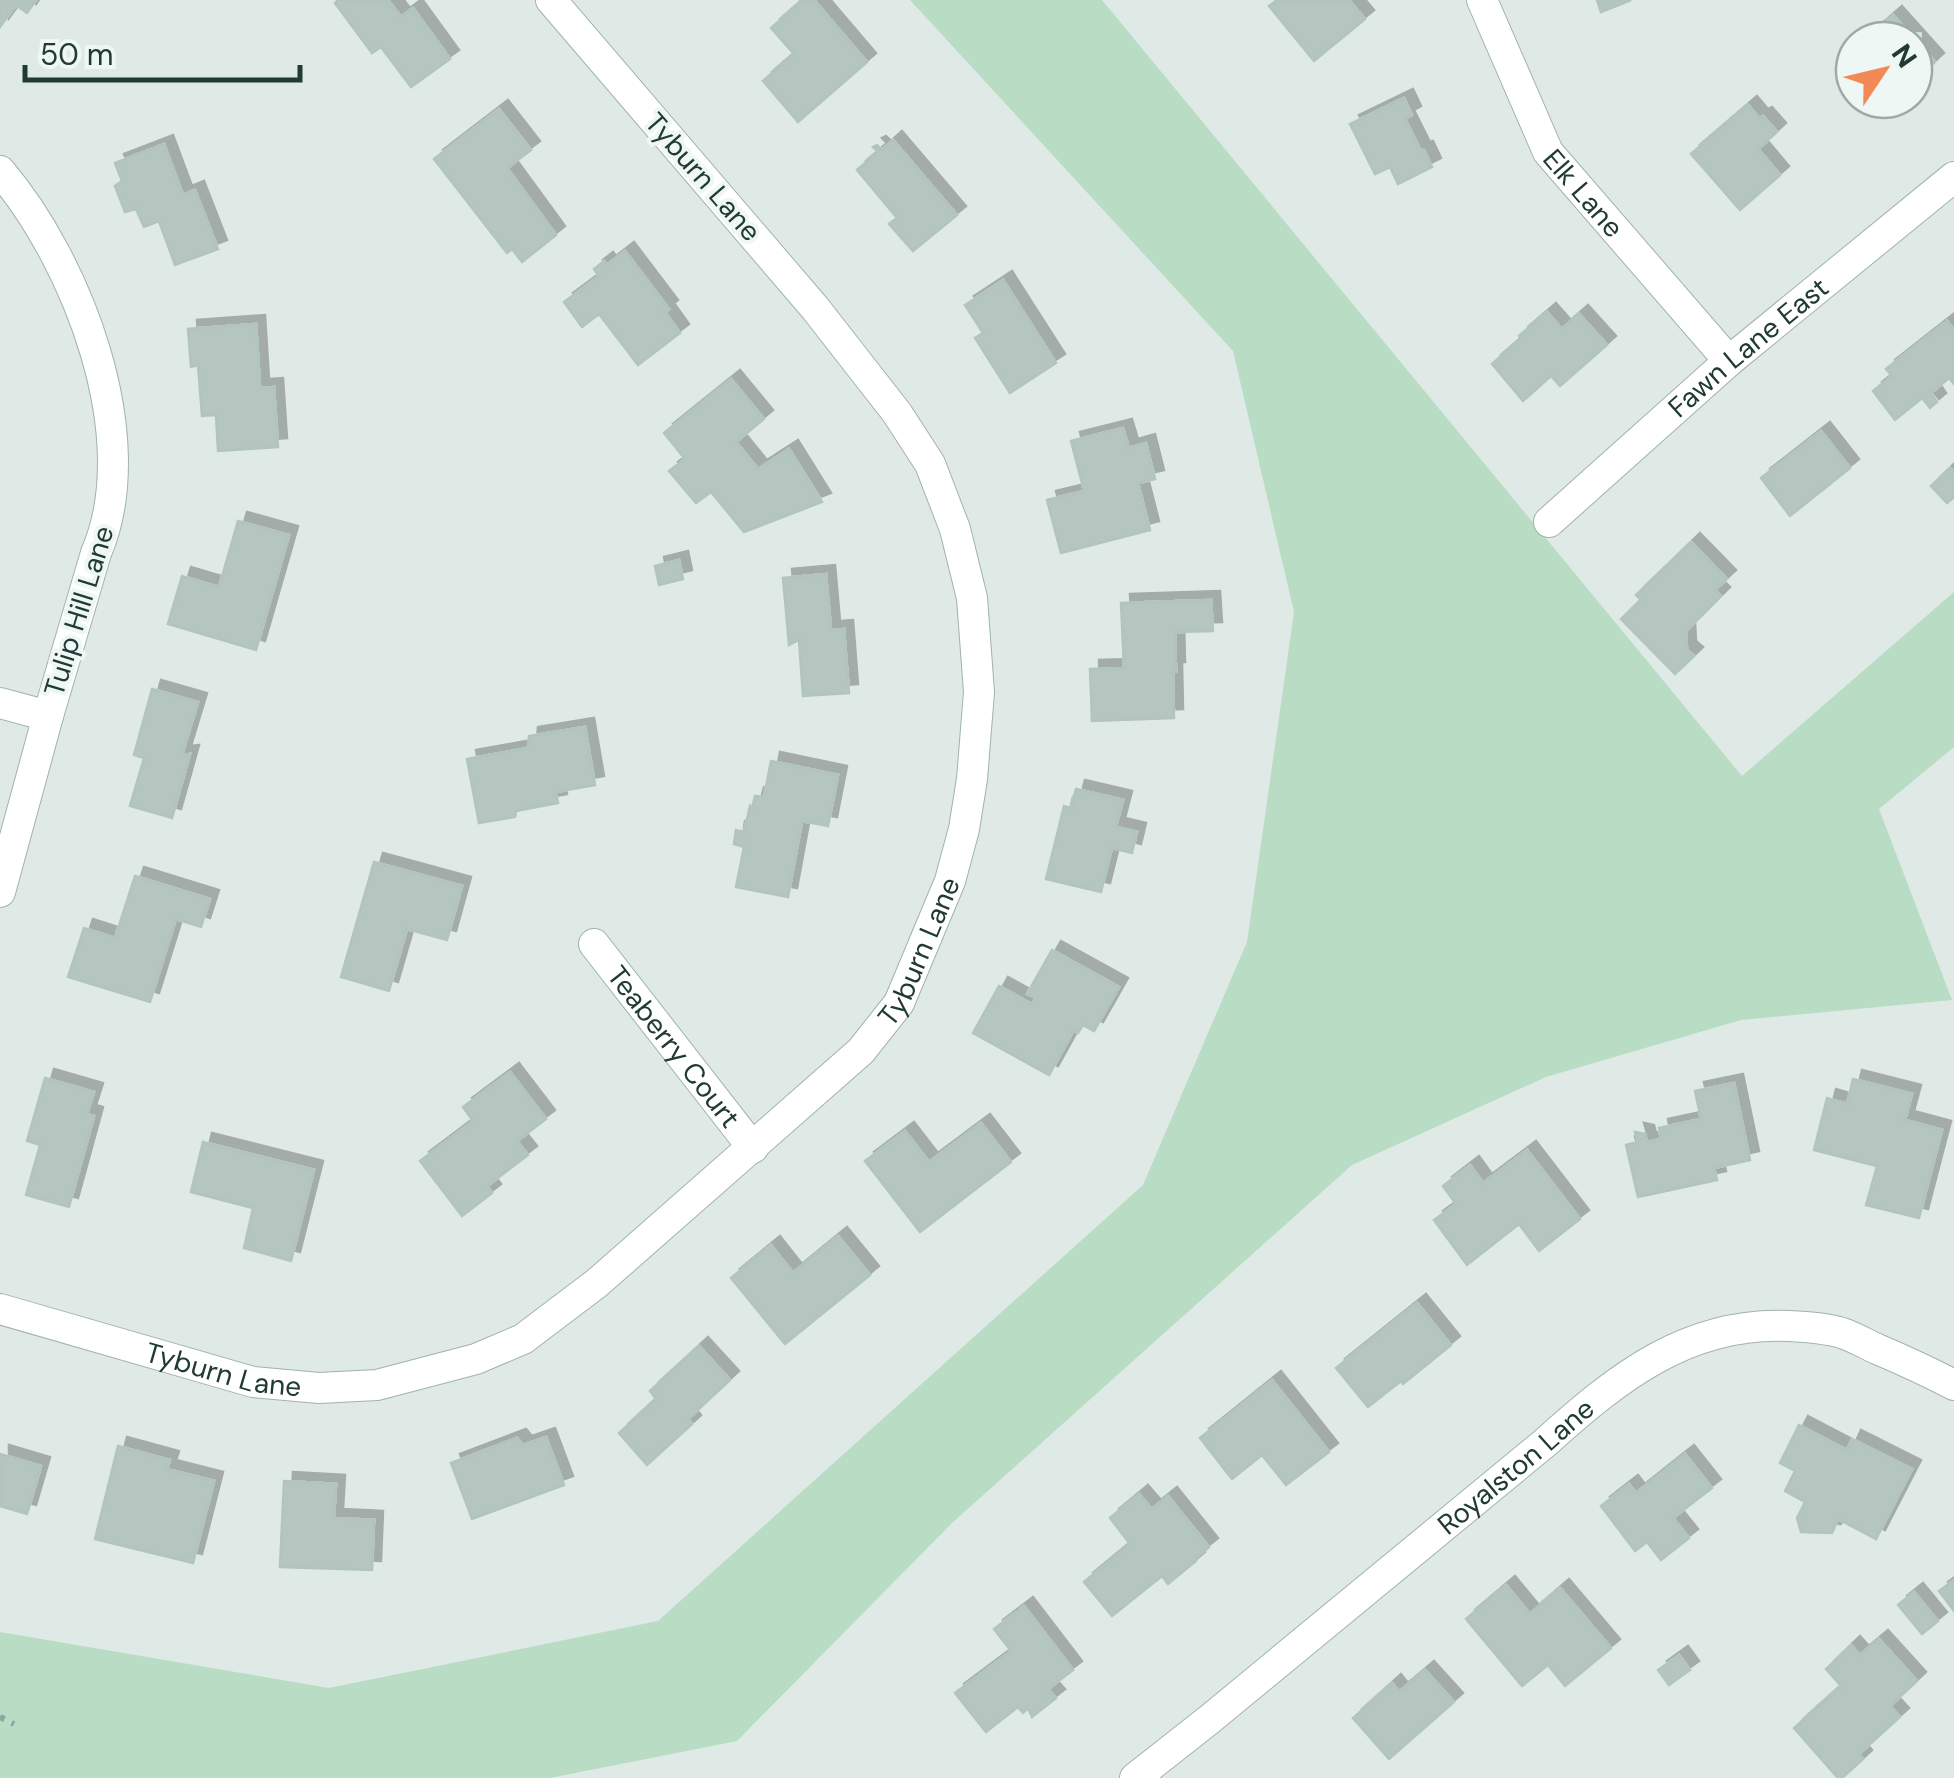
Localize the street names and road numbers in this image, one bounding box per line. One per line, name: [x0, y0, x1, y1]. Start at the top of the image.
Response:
street label: Tyburn Lane: [637, 105, 769, 249]
street label: Elk Lane: [1535, 141, 1632, 245]
street label: Fawn Lane East: [1660, 269, 1836, 425]
street label: Tulip Hill Lane: [36, 521, 122, 701]
street label: Tyburn Lane: [869, 871, 968, 1034]
street label: Teaberry Court: [599, 958, 749, 1135]
street label: Tyburn Lane: [141, 1333, 303, 1405]
street label: Royalston Lane: [1430, 1390, 1602, 1543]

